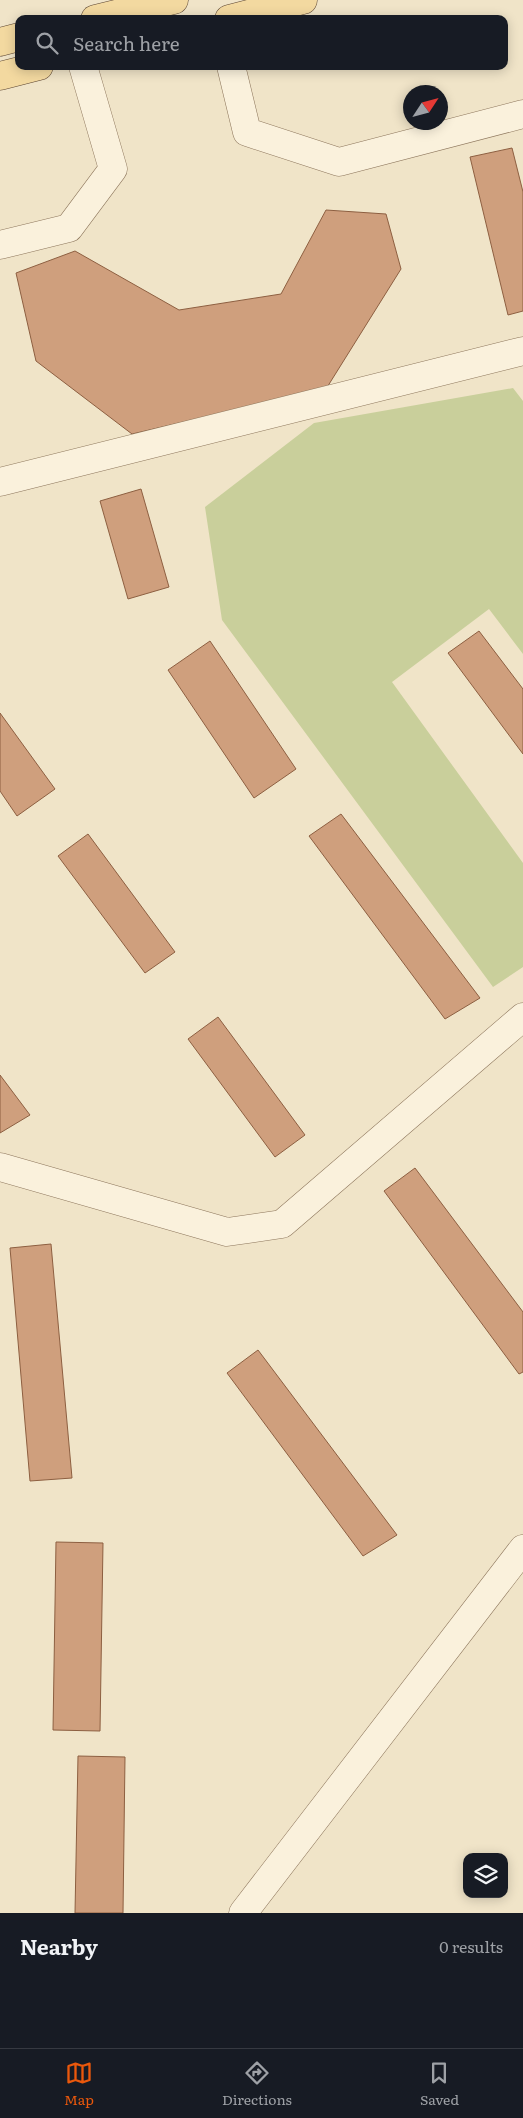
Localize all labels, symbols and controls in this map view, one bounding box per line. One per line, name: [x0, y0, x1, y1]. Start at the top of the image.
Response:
search box: [15, 15, 508, 70]
icon: search: [33, 29, 61, 57]
text: Search here: [73, 29, 180, 57]
north arrow: [403, 85, 448, 130]
map controls: [463, 1853, 508, 1898]
button: layers: [463, 1853, 508, 1898]
text: Nearby: [20, 1930, 98, 1961]
text: 0 results: [439, 1934, 503, 1958]
tab: Map: [64, 2059, 94, 2109]
tab: Directions: [222, 2059, 292, 2109]
tab: Saved: [420, 2059, 459, 2109]

